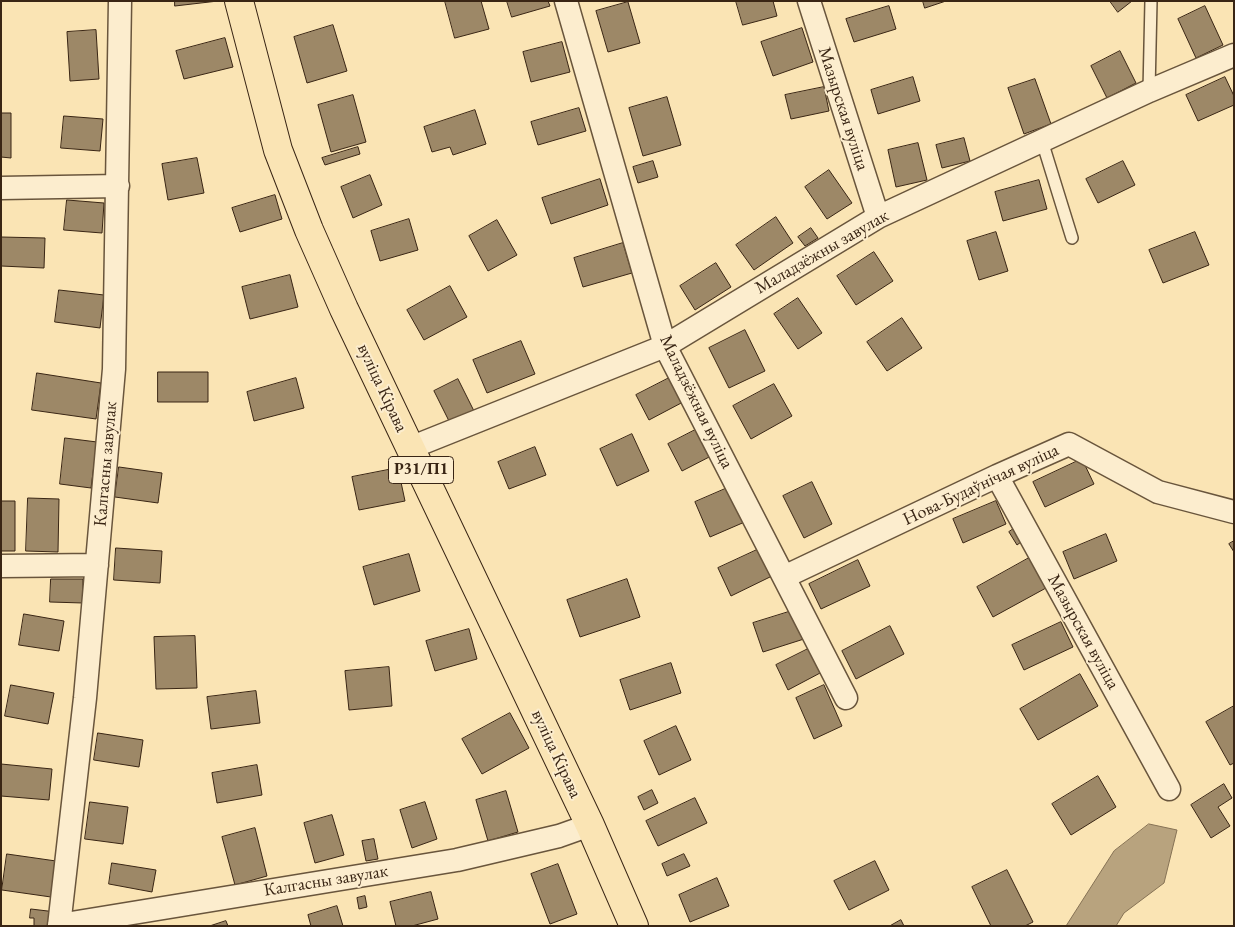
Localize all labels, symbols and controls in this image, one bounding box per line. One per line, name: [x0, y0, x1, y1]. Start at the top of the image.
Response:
street label: Мазырская вуліца: [813, 45, 873, 173]
street label: Маладзёжны завулак: [751, 205, 893, 299]
street label: Маладзёжная вуліца: [654, 332, 738, 472]
street label: вуліца Кірава: [352, 340, 412, 436]
street label: Калгасны завулак: [90, 400, 122, 528]
street label: Нова-Будаўнічая вуліца: [900, 439, 1062, 531]
road number: Р31/П1: [388, 456, 454, 484]
street label: Мазырская вуліца: [1042, 571, 1124, 693]
street label: вуліца Кірава: [526, 706, 586, 802]
street label: Калгасны завулак: [262, 861, 390, 901]

